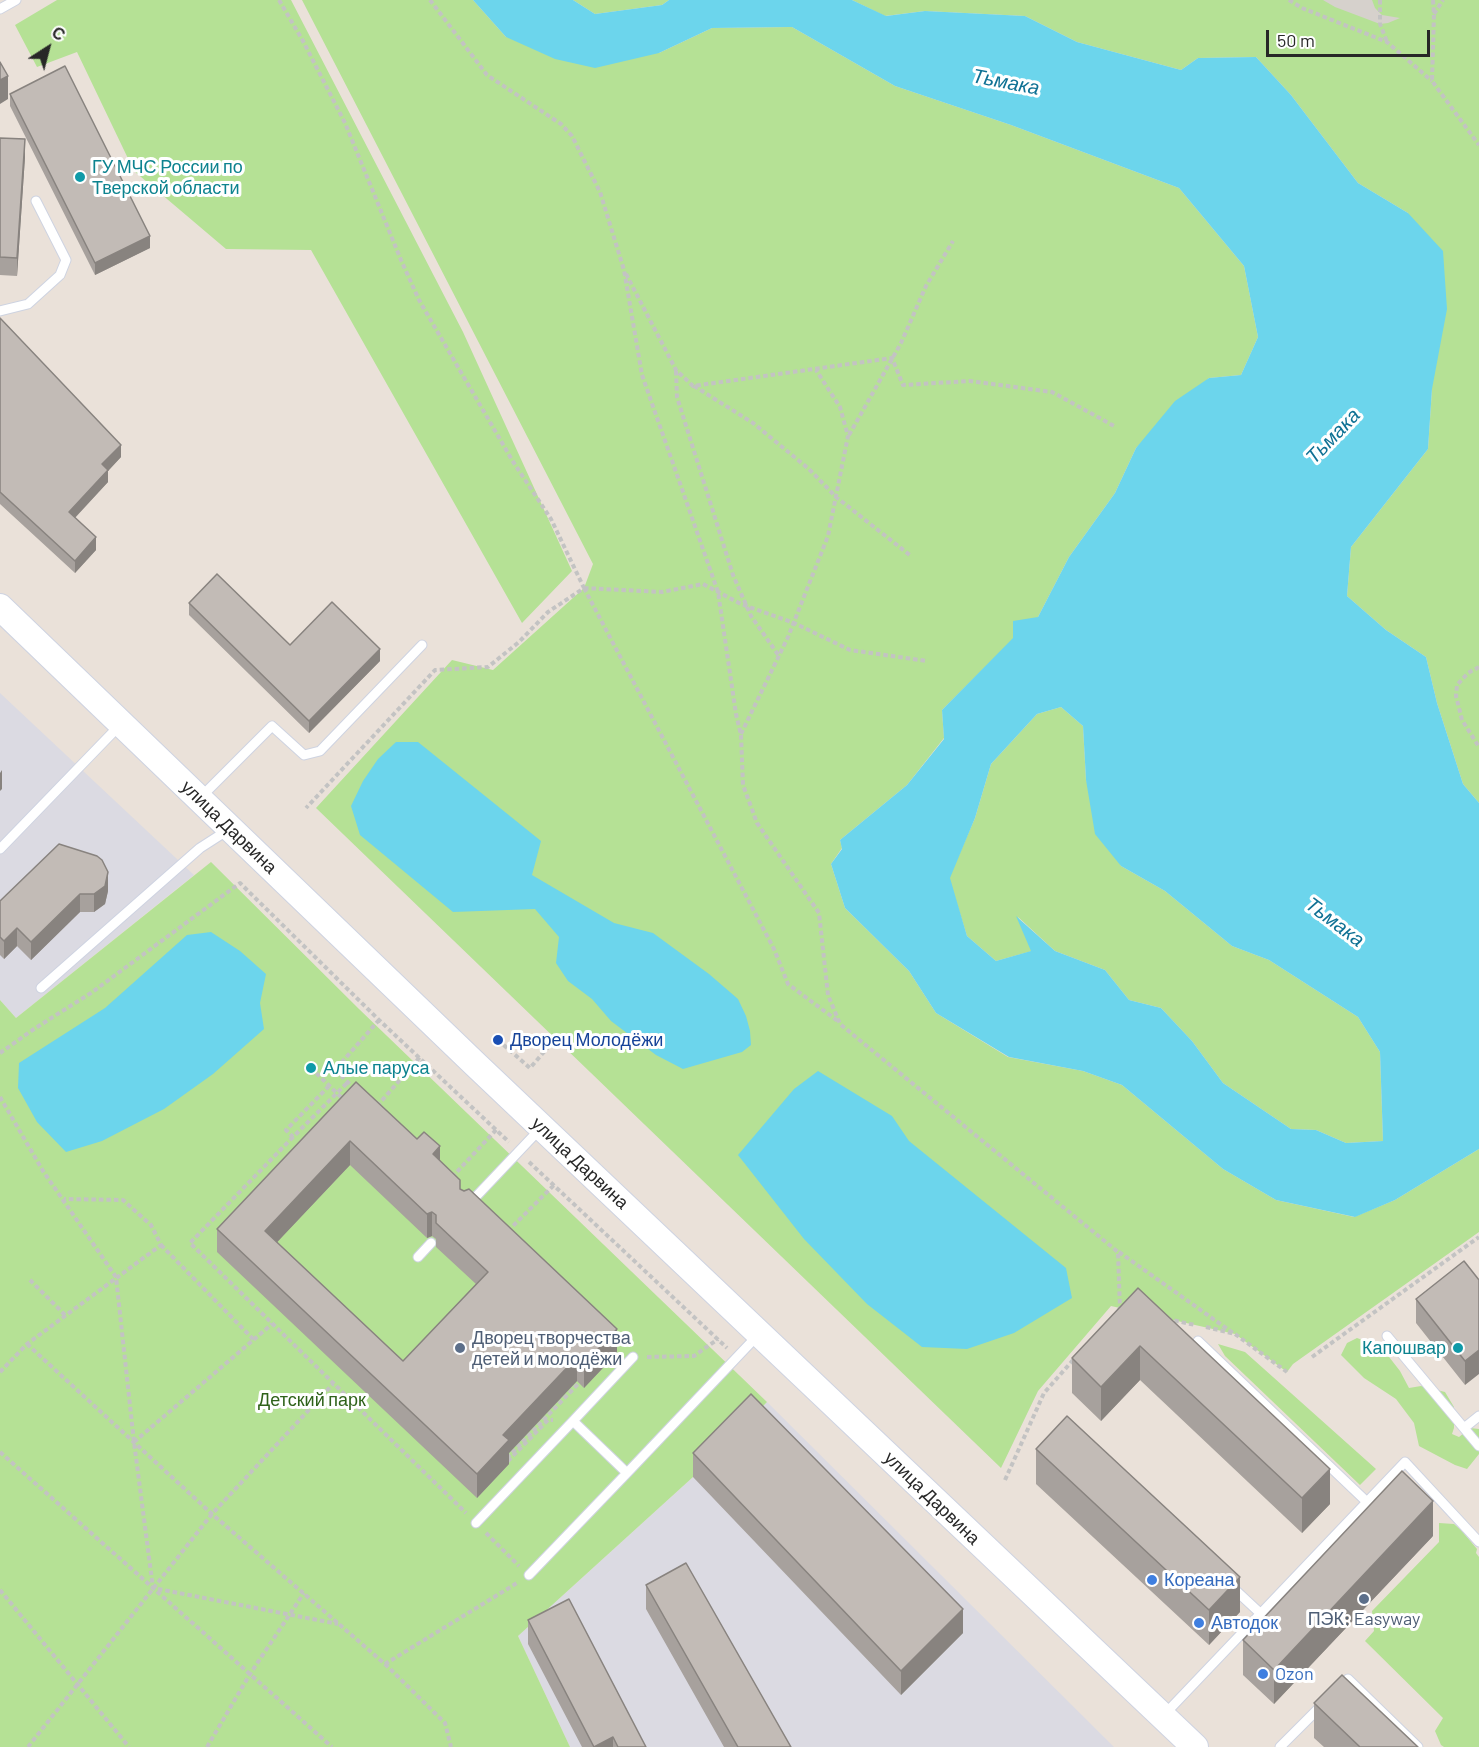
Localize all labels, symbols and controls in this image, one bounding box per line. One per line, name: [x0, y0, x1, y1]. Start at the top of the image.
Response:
north arrow: [18, 18, 78, 78]
scale bar: [1269, 18, 1432, 56]
text: С: [49, 22, 69, 44]
text: 50 m: [1277, 29, 1315, 51]
water label: Тьмака: [971, 64, 1041, 100]
place label: ГУ МЧС России по Тверской области: [92, 156, 243, 198]
marker: ГУ МЧС России по Тверской области: [73, 170, 87, 184]
water label: Тьмака: [1301, 403, 1365, 469]
street label: улица Дарвина: [177, 776, 281, 878]
water label: Тьмака: [1301, 892, 1369, 952]
place label: Дворец Молодёжи: [510, 1029, 663, 1051]
marker: Дворец Молодёжи: [491, 1033, 505, 1047]
place label: Алые паруса: [323, 1057, 429, 1079]
marker: Алые паруса: [304, 1061, 318, 1075]
street label: улица Дарвина: [527, 1113, 633, 1213]
place label: Дворец творчества детей и молодёжи: [472, 1327, 631, 1370]
place label: Капошвар: [1362, 1337, 1446, 1359]
marker: Дворец творчества детей и молодёжи: [453, 1341, 467, 1355]
marker: Капошвар: [1451, 1341, 1465, 1355]
park label: Детский парк: [258, 1389, 366, 1411]
street label: улица Дарвина: [880, 1447, 984, 1549]
place label: Кореана: [1164, 1569, 1234, 1591]
marker: Кореана: [1145, 1573, 1159, 1587]
marker: ПЭК: Easyway: [1357, 1592, 1371, 1606]
place label: ПЭК: Easyway: [1308, 1608, 1420, 1630]
place label: Автодок: [1211, 1612, 1278, 1634]
marker: Автодок: [1192, 1616, 1206, 1630]
place label: Ozon: [1275, 1663, 1314, 1685]
marker: Ozon: [1256, 1667, 1270, 1681]

